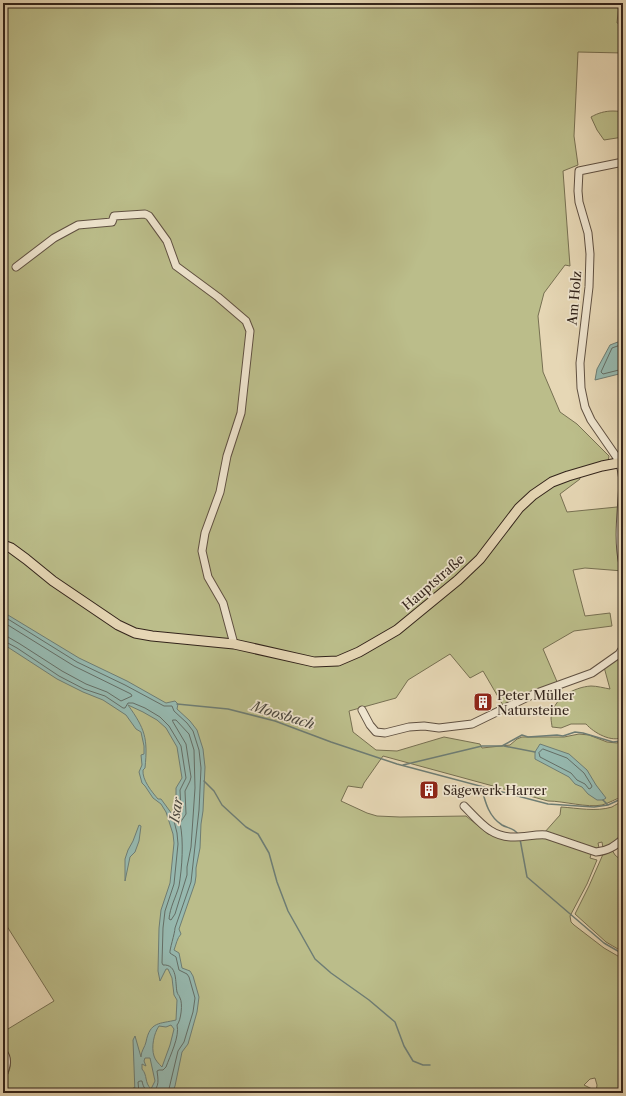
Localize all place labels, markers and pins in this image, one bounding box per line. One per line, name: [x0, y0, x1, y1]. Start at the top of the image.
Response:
place label: Peter Müller Natursteine: [497, 687, 575, 718]
building icon: Peter Müller Natursteine: [472, 691, 494, 713]
building icon: Sägewerk Harrer: [418, 779, 440, 801]
place label: Sägewerk Harrer: [443, 782, 547, 798]

